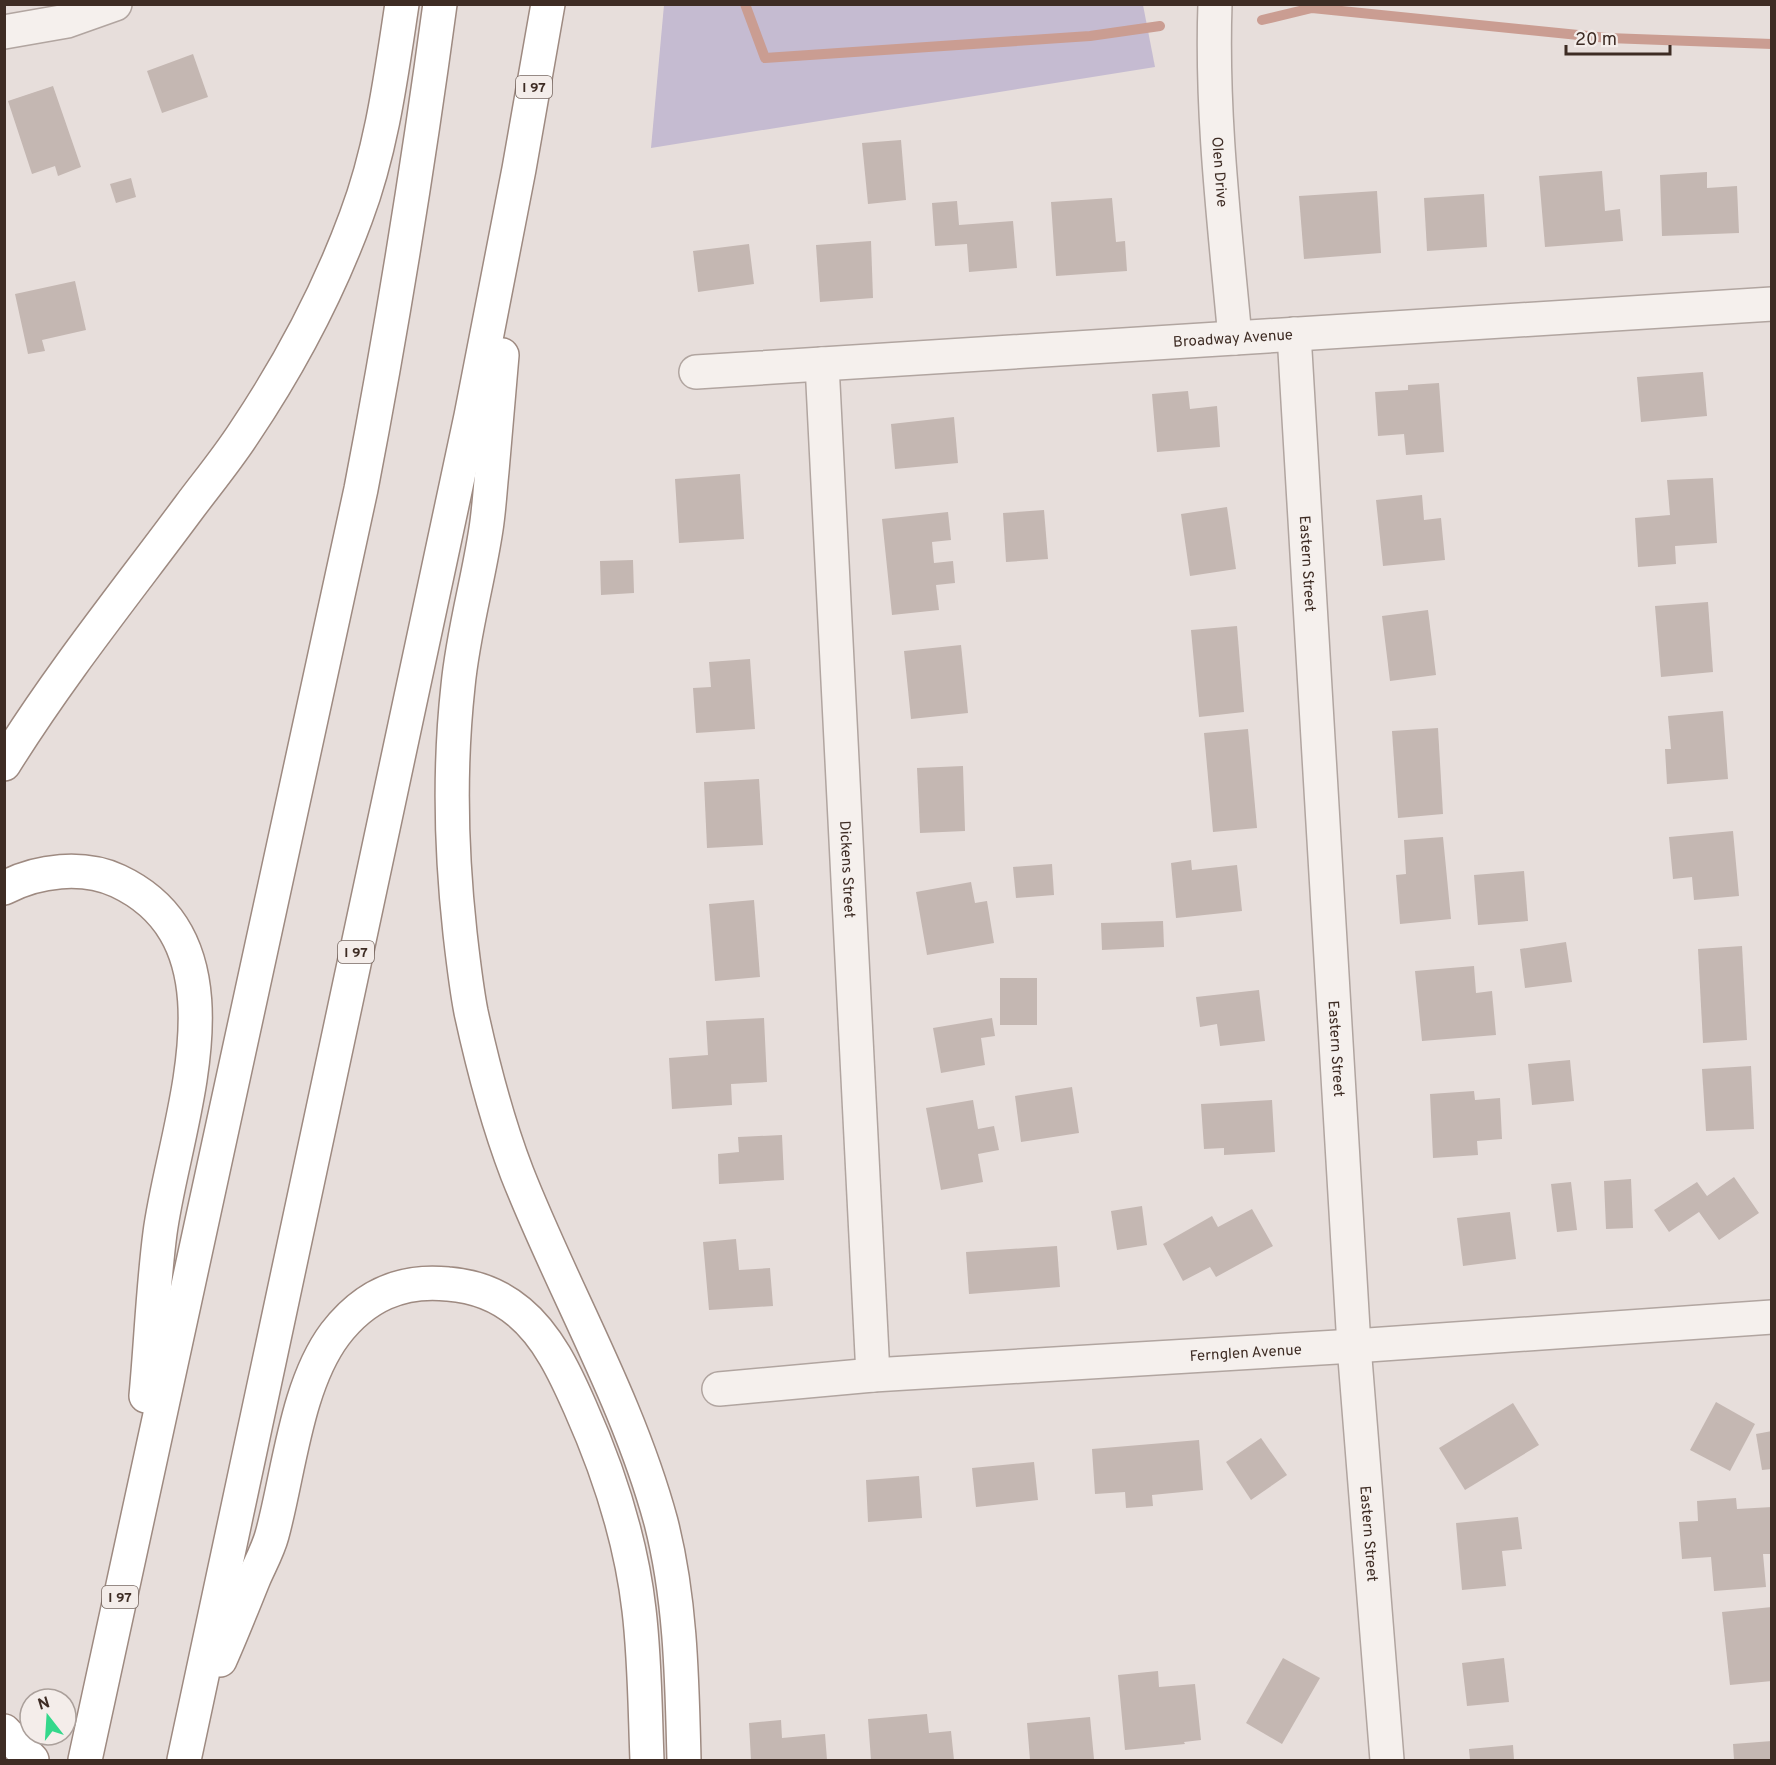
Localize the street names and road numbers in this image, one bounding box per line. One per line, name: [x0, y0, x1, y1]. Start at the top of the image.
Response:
road number: I 97: [516, 76, 552, 98]
street label: Olen Drive: [1206, 136, 1231, 208]
street label: Broadway Avenue: [1173, 326, 1294, 353]
street label: Eastern Street: [1294, 515, 1318, 612]
street label: Dickens Street: [834, 820, 858, 919]
road number: I 97: [338, 941, 374, 963]
street label: Eastern Street: [1323, 1000, 1347, 1098]
street label: Fernglen Avenue: [1189, 1341, 1302, 1367]
street label: Eastern Street: [1354, 1485, 1381, 1583]
road number: I 97: [102, 1586, 138, 1608]

